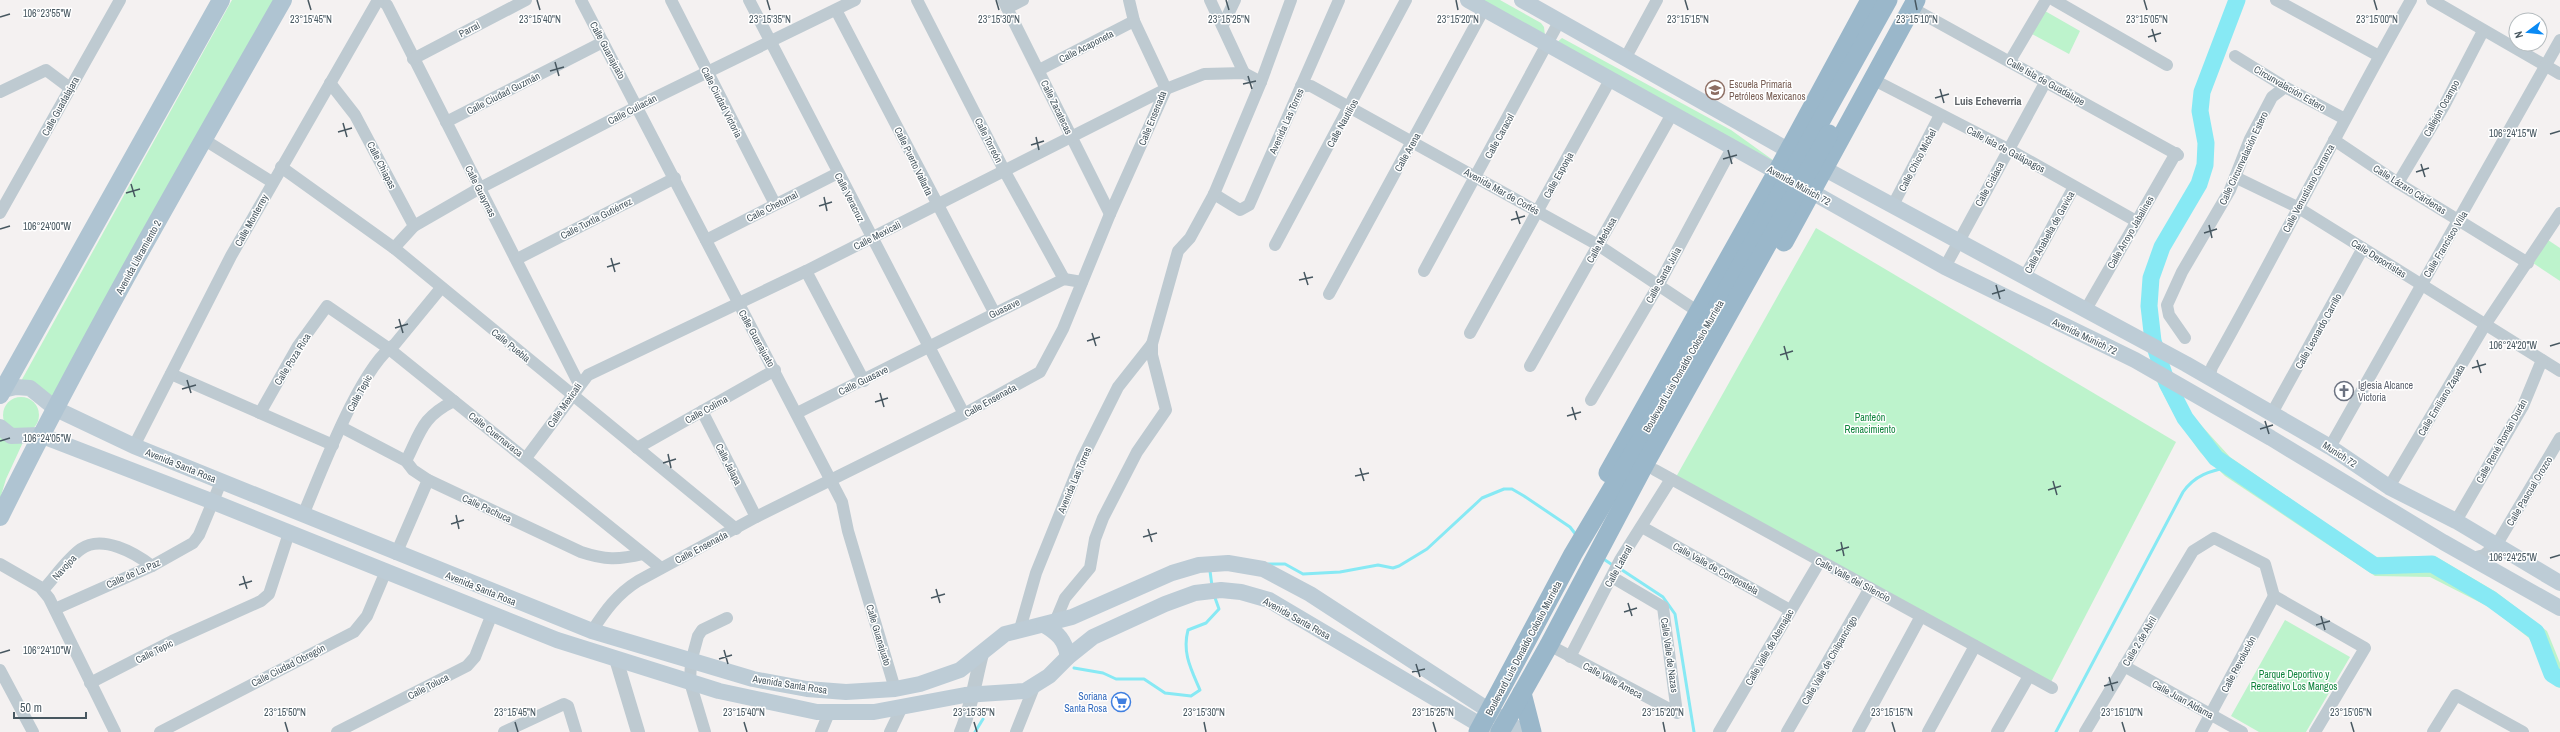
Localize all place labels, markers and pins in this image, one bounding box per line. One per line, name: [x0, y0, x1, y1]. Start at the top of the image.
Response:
place label: Escuela Primaria Petróleos Mexicanos: [1729, 78, 1806, 103]
school or university icon: Escuela Primaria Petróleos Mexicanos: [1704, 79, 1726, 101]
place label: Iglesia Alcance Victoria: [2358, 379, 2414, 404]
church icon: Iglesia Alcance Victoria: [2333, 380, 2355, 402]
place label: Soriana Santa Rosa: [1064, 690, 1107, 715]
supermarket icon: Soriana Santa Rosa: [1110, 691, 1132, 713]

